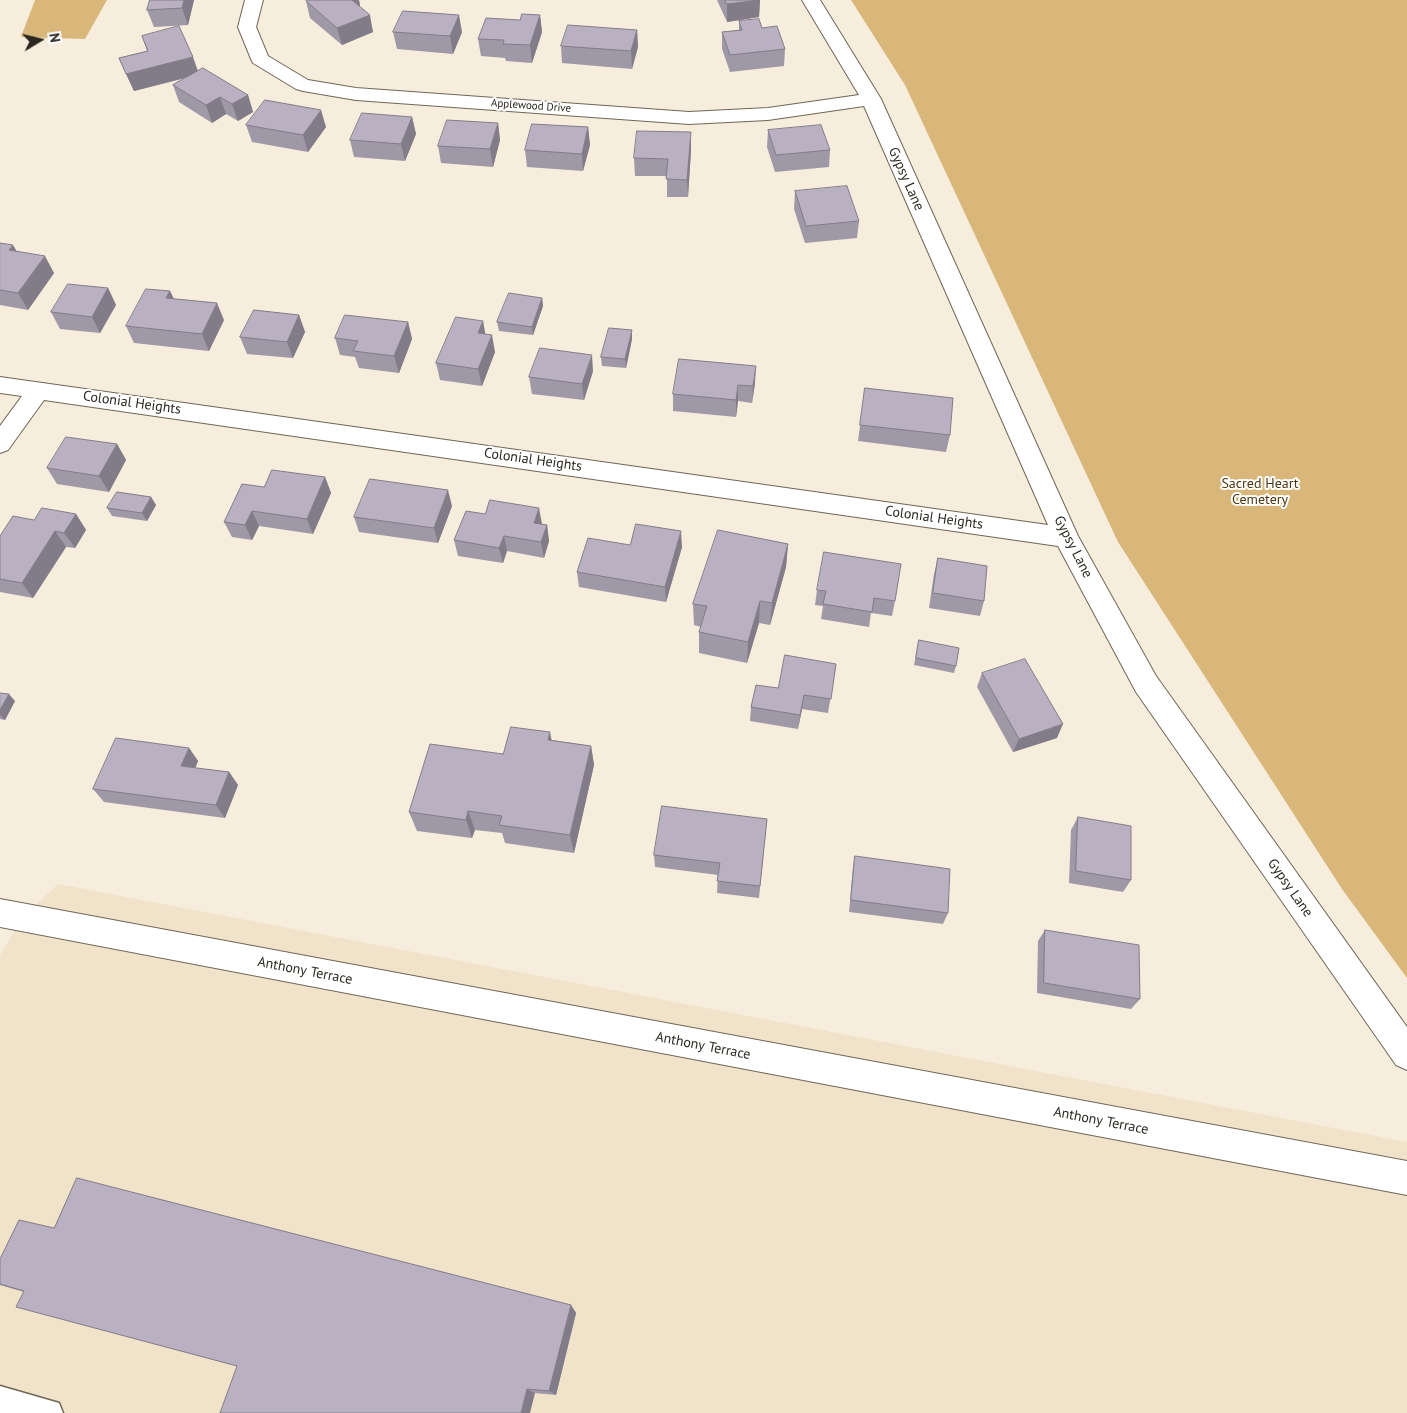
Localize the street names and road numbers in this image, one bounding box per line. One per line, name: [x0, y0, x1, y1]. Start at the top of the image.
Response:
street label: Applewood Drive: [490, 97, 572, 115]
street label: Gypsy Lane: [885, 145, 927, 213]
street label: Colonial Heights: [82, 388, 182, 418]
street label: Colonial Heights: [483, 445, 583, 475]
street label: Colonial Heights: [884, 503, 984, 533]
street label: Gypsy Lane: [1050, 513, 1096, 581]
street label: Gypsy Lane: [1264, 856, 1316, 920]
street label: Anthony Terrace: [256, 954, 354, 988]
street label: Anthony Terrace: [654, 1029, 752, 1063]
street label: Anthony Terrace: [1052, 1104, 1150, 1138]

